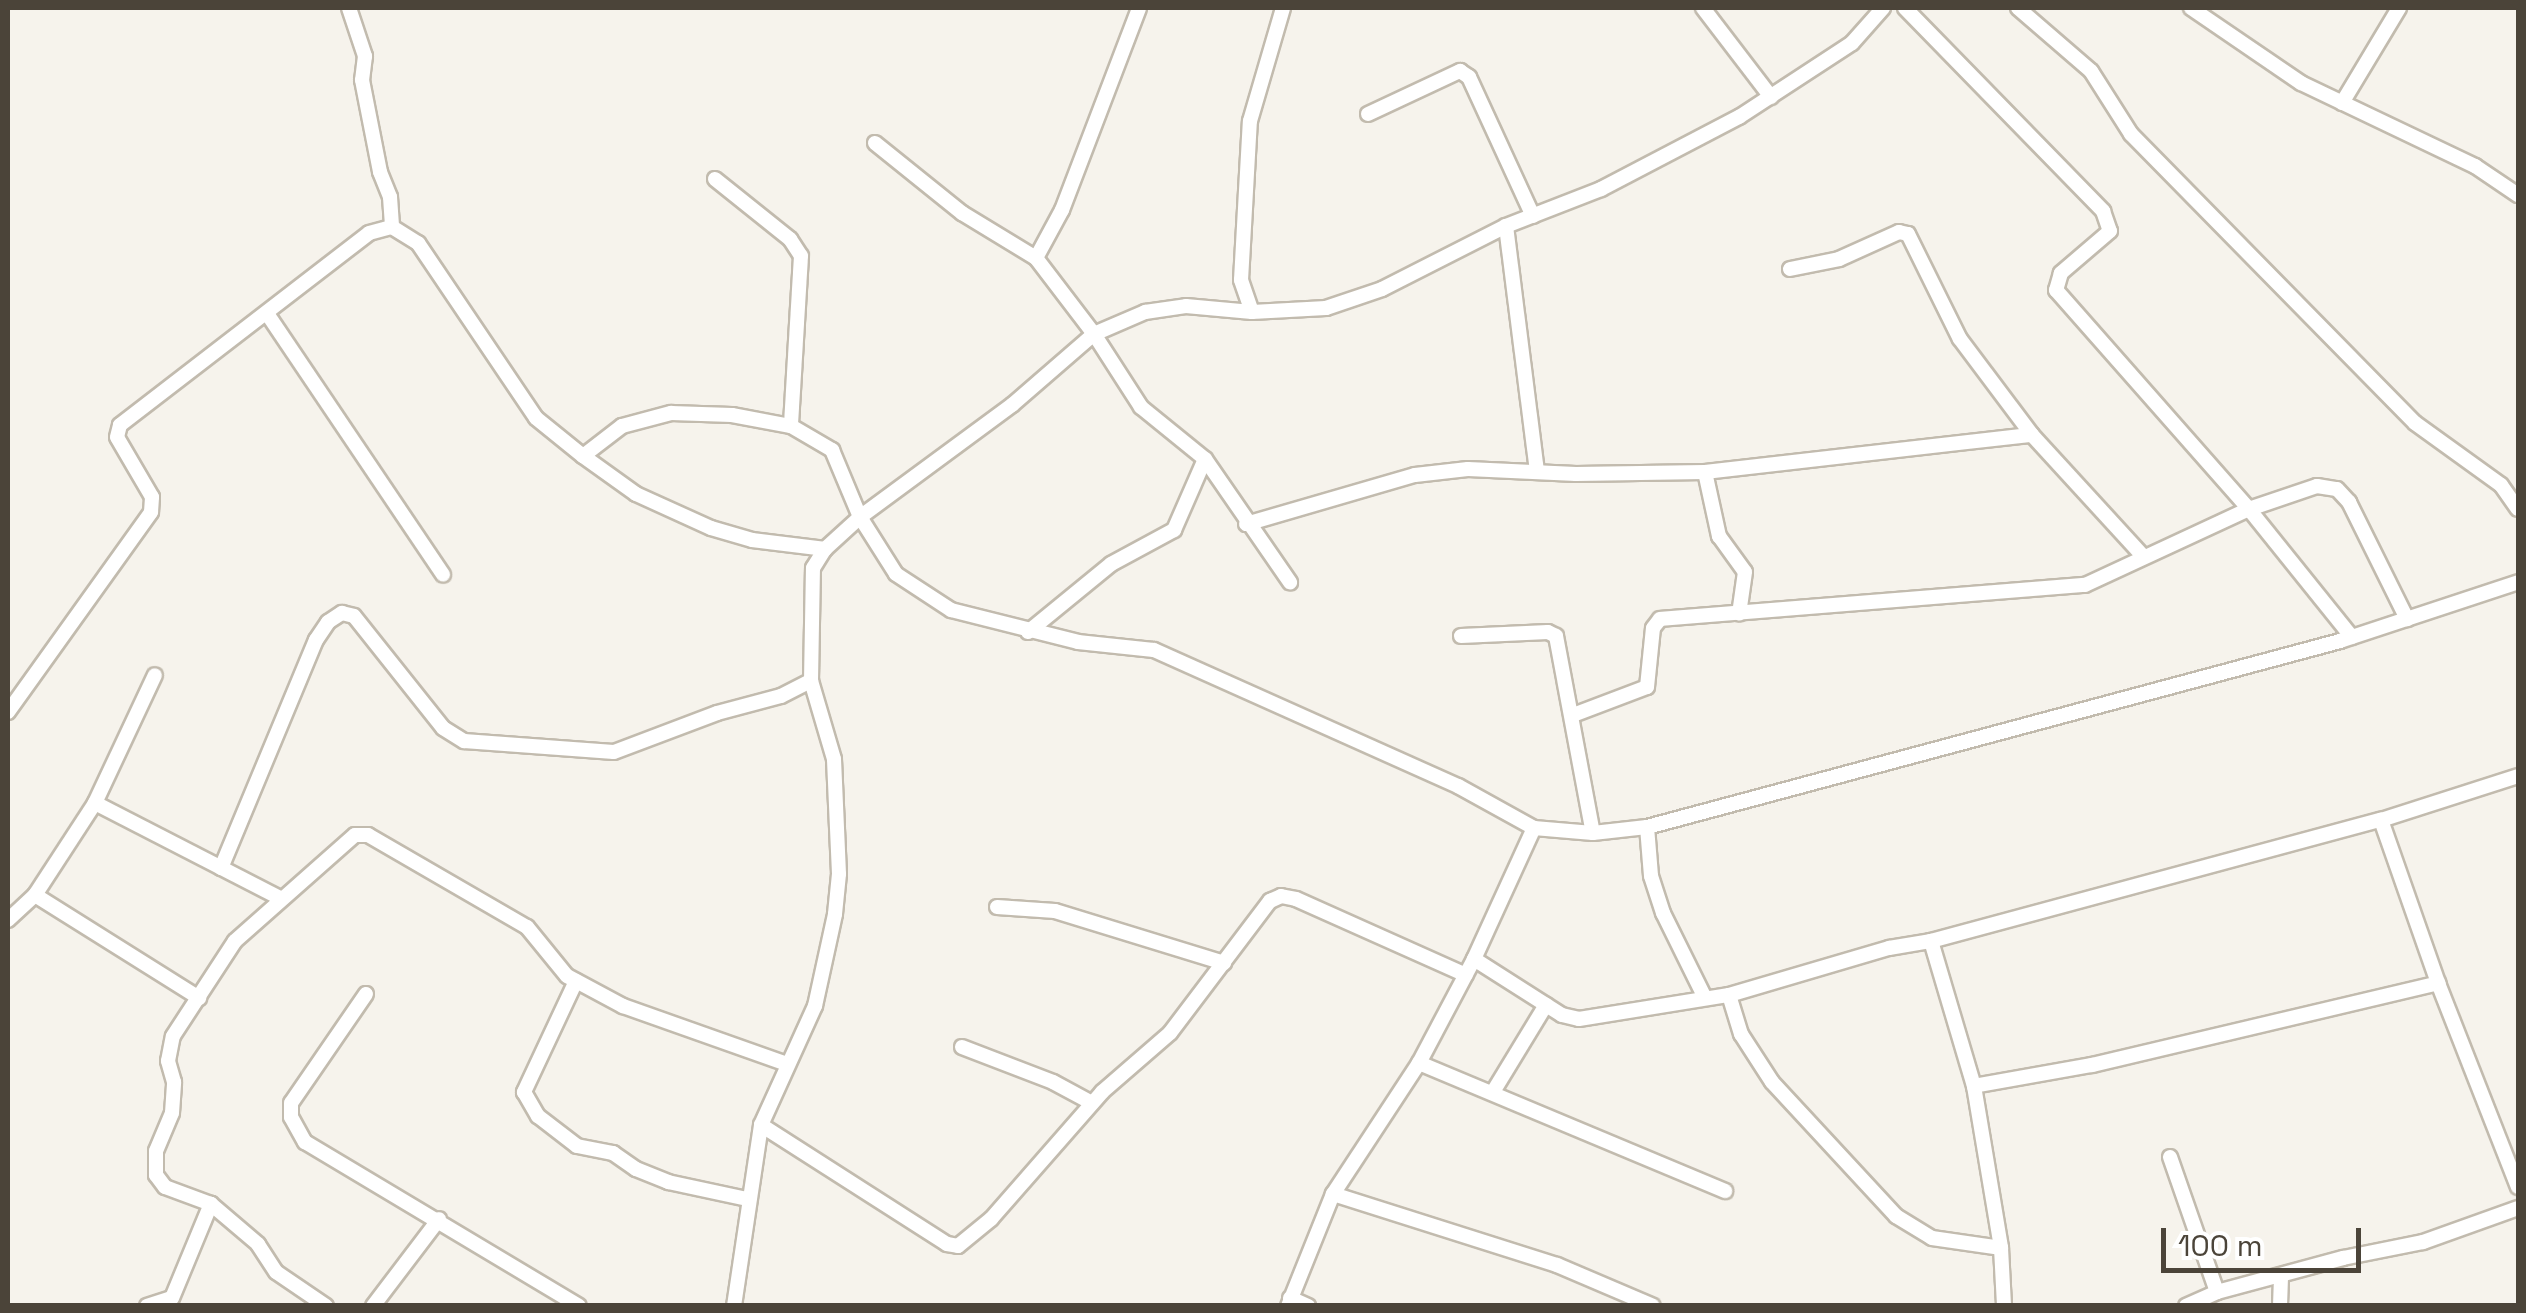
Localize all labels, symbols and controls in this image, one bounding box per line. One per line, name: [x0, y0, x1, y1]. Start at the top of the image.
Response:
scale bar: [2166, 1208, 2366, 1270]
text: 100 m: [2178, 1226, 2263, 1265]

